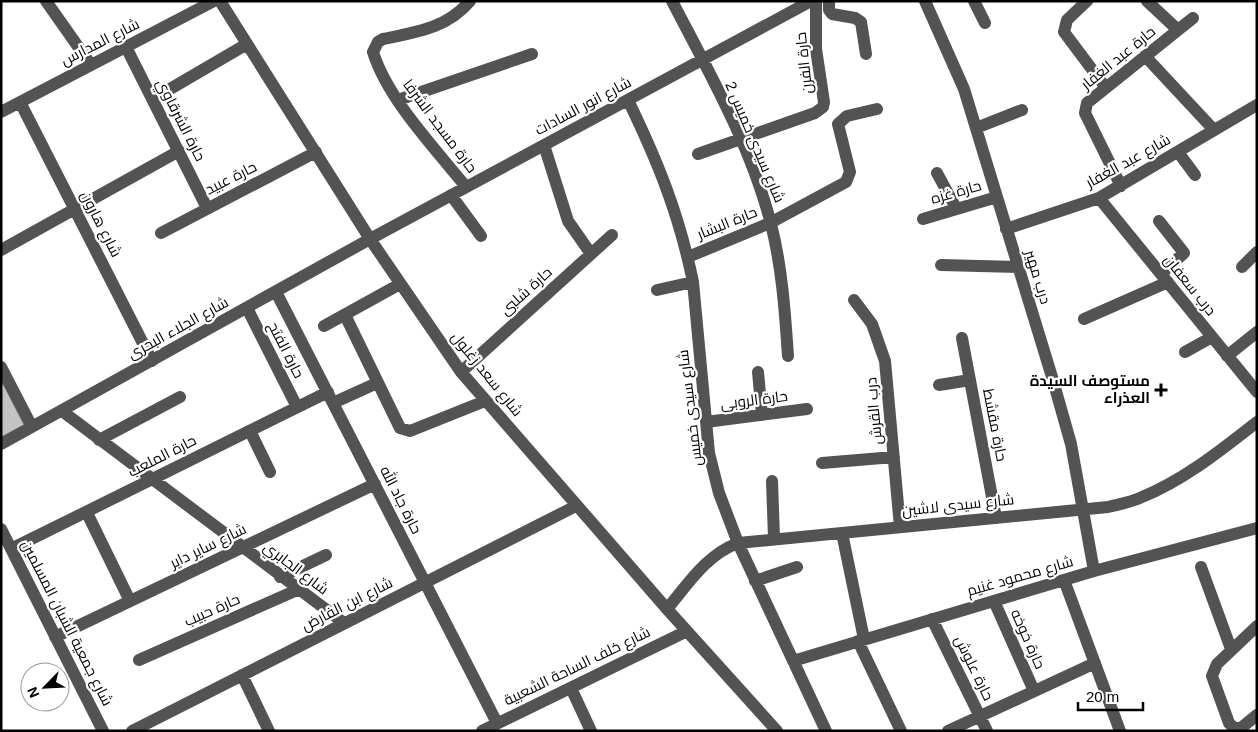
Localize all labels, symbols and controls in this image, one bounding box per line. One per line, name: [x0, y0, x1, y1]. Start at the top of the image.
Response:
street label: شارع المدارس: [58, 15, 143, 71]
street label: حارة عبد الغفار: [1076, 22, 1159, 94]
street label: حارة الفرن: [792, 31, 817, 95]
street label: شارع انور السادات: [532, 73, 635, 141]
street label: حارة الشرقاوي: [150, 76, 209, 166]
street label: حارة مسجد الشرفا: [399, 76, 481, 176]
street label: شارع سيدى خميس 2: [720, 79, 789, 206]
street label: شارع عبد الغفار: [1081, 130, 1175, 194]
street label: حارة عبيد: [202, 157, 260, 199]
street label: حارة غزه: [929, 176, 983, 208]
street label: شارع هارون: [75, 188, 125, 261]
street label: حارة البشار: [693, 203, 760, 244]
street label: درب مهير: [1020, 247, 1055, 307]
street label: درب سعفان: [1159, 251, 1220, 320]
street label: حارة شلبى: [496, 263, 556, 320]
street label: شارع الجلاء البحرى: [124, 293, 232, 365]
street label: حارة الفتح: [262, 319, 308, 382]
street label: شارع سعد زغلول: [446, 328, 527, 421]
street label: شارع سيدى خميس: [674, 348, 708, 467]
place label: مستوصف السيدة العذراء: [1030, 372, 1150, 407]
street label: درب القرش: [862, 376, 887, 445]
marker: مستوصف السيدة العذراء: [1154, 383, 1168, 397]
street label: حارة الروبى: [719, 387, 789, 414]
street label: حارة مقشط: [979, 387, 1011, 463]
street label: حارة الملعب: [125, 431, 199, 481]
street label: حارة جاد الله: [376, 463, 427, 537]
street label: شارع سيدى لاشين: [901, 490, 1015, 522]
street label: شارع ساير داير: [166, 520, 250, 574]
street label: شارع جمعية الشبان المسلمين: [16, 537, 117, 710]
street label: شارع الجابري: [258, 538, 332, 601]
street label: شارع محمود غنيم: [965, 552, 1076, 602]
street label: شارع ابن الفارض: [298, 573, 397, 636]
street label: حارة حبيب: [181, 590, 243, 630]
street label: حارة خوخه: [1007, 606, 1049, 672]
street label: شارع خلف الساحة الشعبية: [501, 623, 654, 711]
street label: حارة علوش: [950, 633, 997, 704]
north arrow: [20, 662, 70, 712]
scale bar: [1078, 680, 1143, 712]
text: N: [24, 684, 42, 700]
text: 20 m: [1086, 688, 1119, 705]

